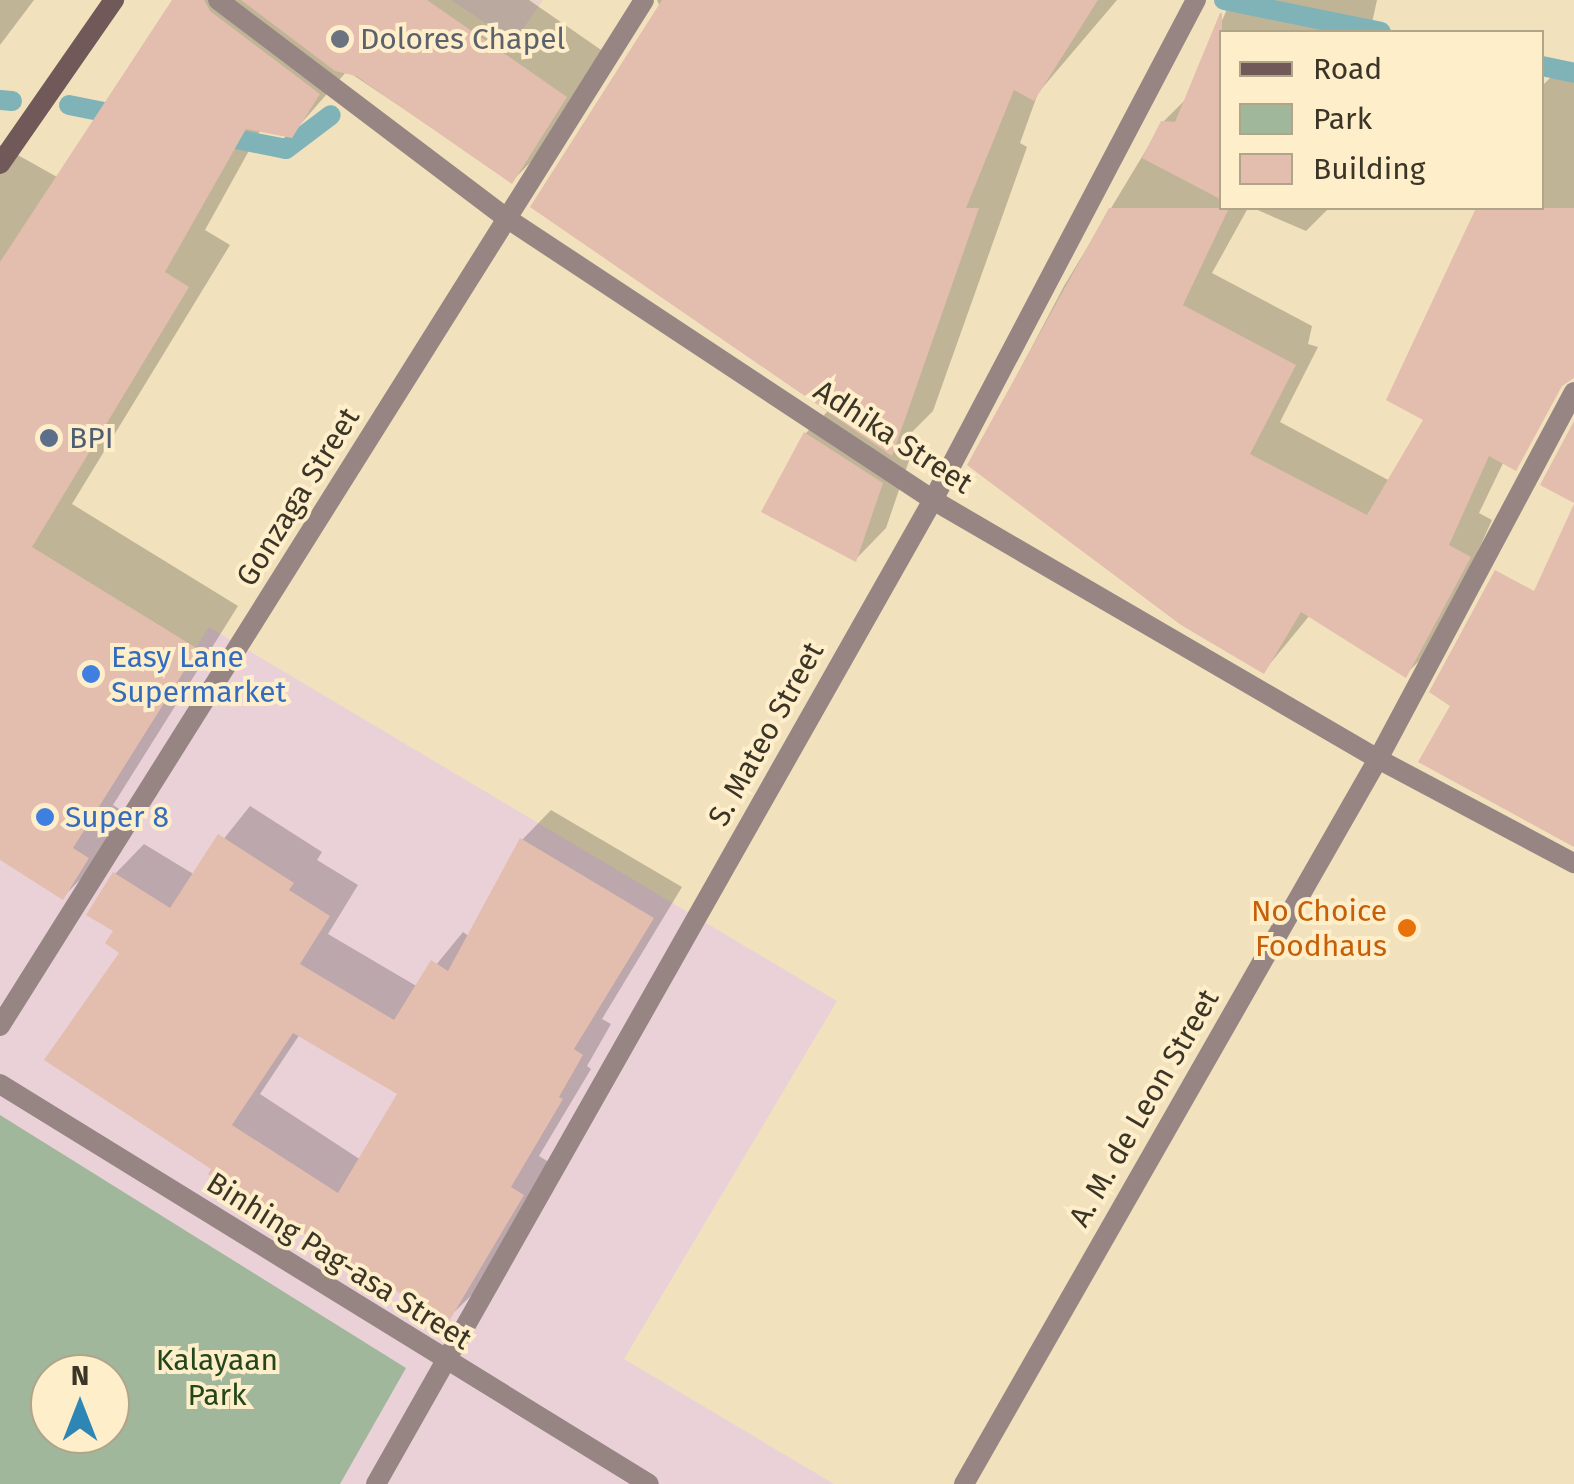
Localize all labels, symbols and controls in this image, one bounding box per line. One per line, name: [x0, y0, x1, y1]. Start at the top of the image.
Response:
place label: Dolores Chapel: [360, 21, 565, 57]
marker: Dolores Chapel: [329, 28, 351, 50]
legend: [1219, 30, 1544, 210]
text: Road: [1313, 51, 1382, 87]
text: Park: [1313, 101, 1372, 137]
text: Building: [1313, 151, 1425, 187]
street label: Adhika Street: [807, 372, 979, 502]
street label: Gonzaga Street: [229, 401, 367, 593]
place label: BPI: [69, 420, 114, 456]
marker: BPI: [38, 427, 60, 449]
street label: S. Mateo Street: [701, 636, 831, 832]
place label: Easy Lane Supermarket: [111, 639, 286, 710]
marker: Easy Lane Supermarket: [80, 663, 102, 685]
place label: Super 8: [65, 799, 169, 835]
marker: Super 8: [34, 806, 56, 828]
place label: No Choice Foodhaus: [1251, 893, 1387, 964]
marker: No Choice Foodhaus: [1396, 917, 1418, 939]
street label: A. M. de Leon Street: [1061, 983, 1227, 1233]
street label: Binhing Pag-asa Street: [200, 1165, 478, 1357]
park label: Kalayaan Park: [156, 1342, 278, 1412]
north arrow: [30, 1354, 130, 1454]
text: N: [71, 1359, 89, 1392]

